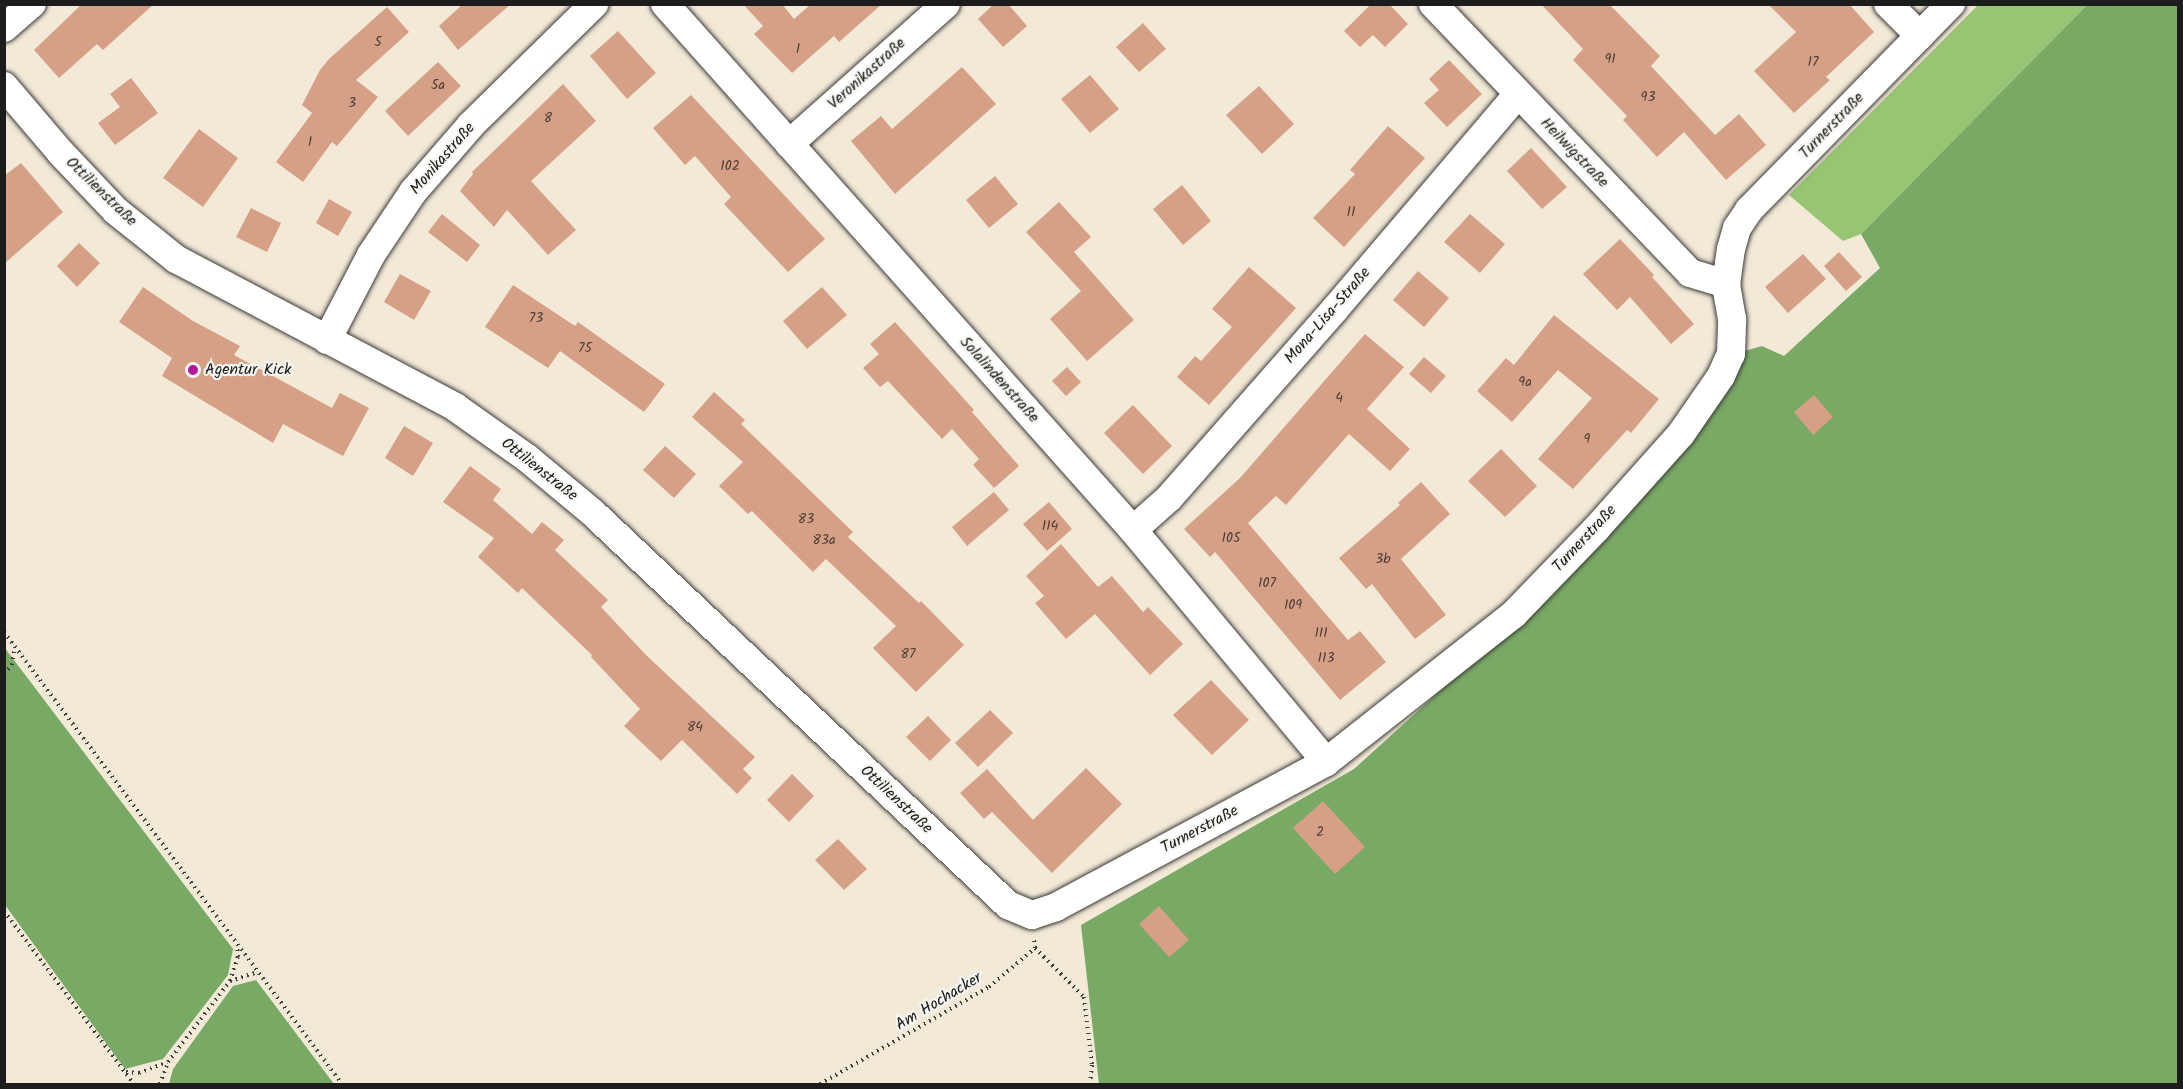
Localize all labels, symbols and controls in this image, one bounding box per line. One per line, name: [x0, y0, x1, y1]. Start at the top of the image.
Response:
house number: 5: [374, 34, 382, 50]
street label: Veronikastraße: [824, 34, 910, 114]
house number: 1: [796, 41, 800, 57]
house number: 91: [1604, 51, 1616, 67]
house number: 17: [1808, 54, 1818, 70]
house number: 5a: [431, 77, 445, 93]
house number: 93: [1641, 89, 1655, 105]
street label: Turnerstraße: [1796, 89, 1868, 163]
house number: 3: [348, 95, 356, 111]
house number: 8: [544, 110, 552, 126]
street label: Heilwigstraße: [1536, 114, 1612, 192]
street label: Monikastraße: [406, 119, 480, 199]
house number: 1: [308, 134, 312, 150]
street label: Ottilienstraße: [61, 153, 141, 231]
house number: 102: [720, 158, 740, 174]
house number: 11: [1347, 204, 1355, 220]
street label: Mona-Lisa-Straße: [1281, 264, 1375, 368]
house number: 73: [529, 310, 543, 326]
street label: Solalindenstraße: [955, 333, 1043, 427]
house number: 75: [578, 340, 592, 356]
place label: Agentur Kick: [205, 360, 292, 380]
marker: Agentur Kick: [186, 363, 200, 377]
house number: 9a: [1518, 374, 1532, 390]
house number: 4: [1335, 390, 1343, 406]
house number: 9: [1584, 431, 1590, 447]
street label: Ottilienstraße: [497, 434, 581, 506]
street label: Turnerstraße: [1549, 501, 1621, 577]
house number: 83: [798, 511, 814, 527]
house number: 114: [1042, 518, 1058, 534]
house number: 105: [1222, 530, 1240, 546]
house number: 83a: [813, 532, 835, 548]
house number: 3b: [1375, 551, 1391, 567]
house number: 107: [1258, 575, 1276, 591]
house number: 109: [1284, 597, 1302, 613]
house number: 111: [1314, 625, 1328, 641]
house number: 87: [901, 646, 915, 662]
house number: 113: [1318, 650, 1334, 666]
house number: 84: [687, 719, 703, 735]
street label: Ottilienstraße: [856, 762, 936, 838]
street label: Turnerstraße: [1158, 802, 1242, 858]
house number: 2: [1316, 824, 1324, 840]
street label: Am Hochacker: [892, 969, 986, 1035]

